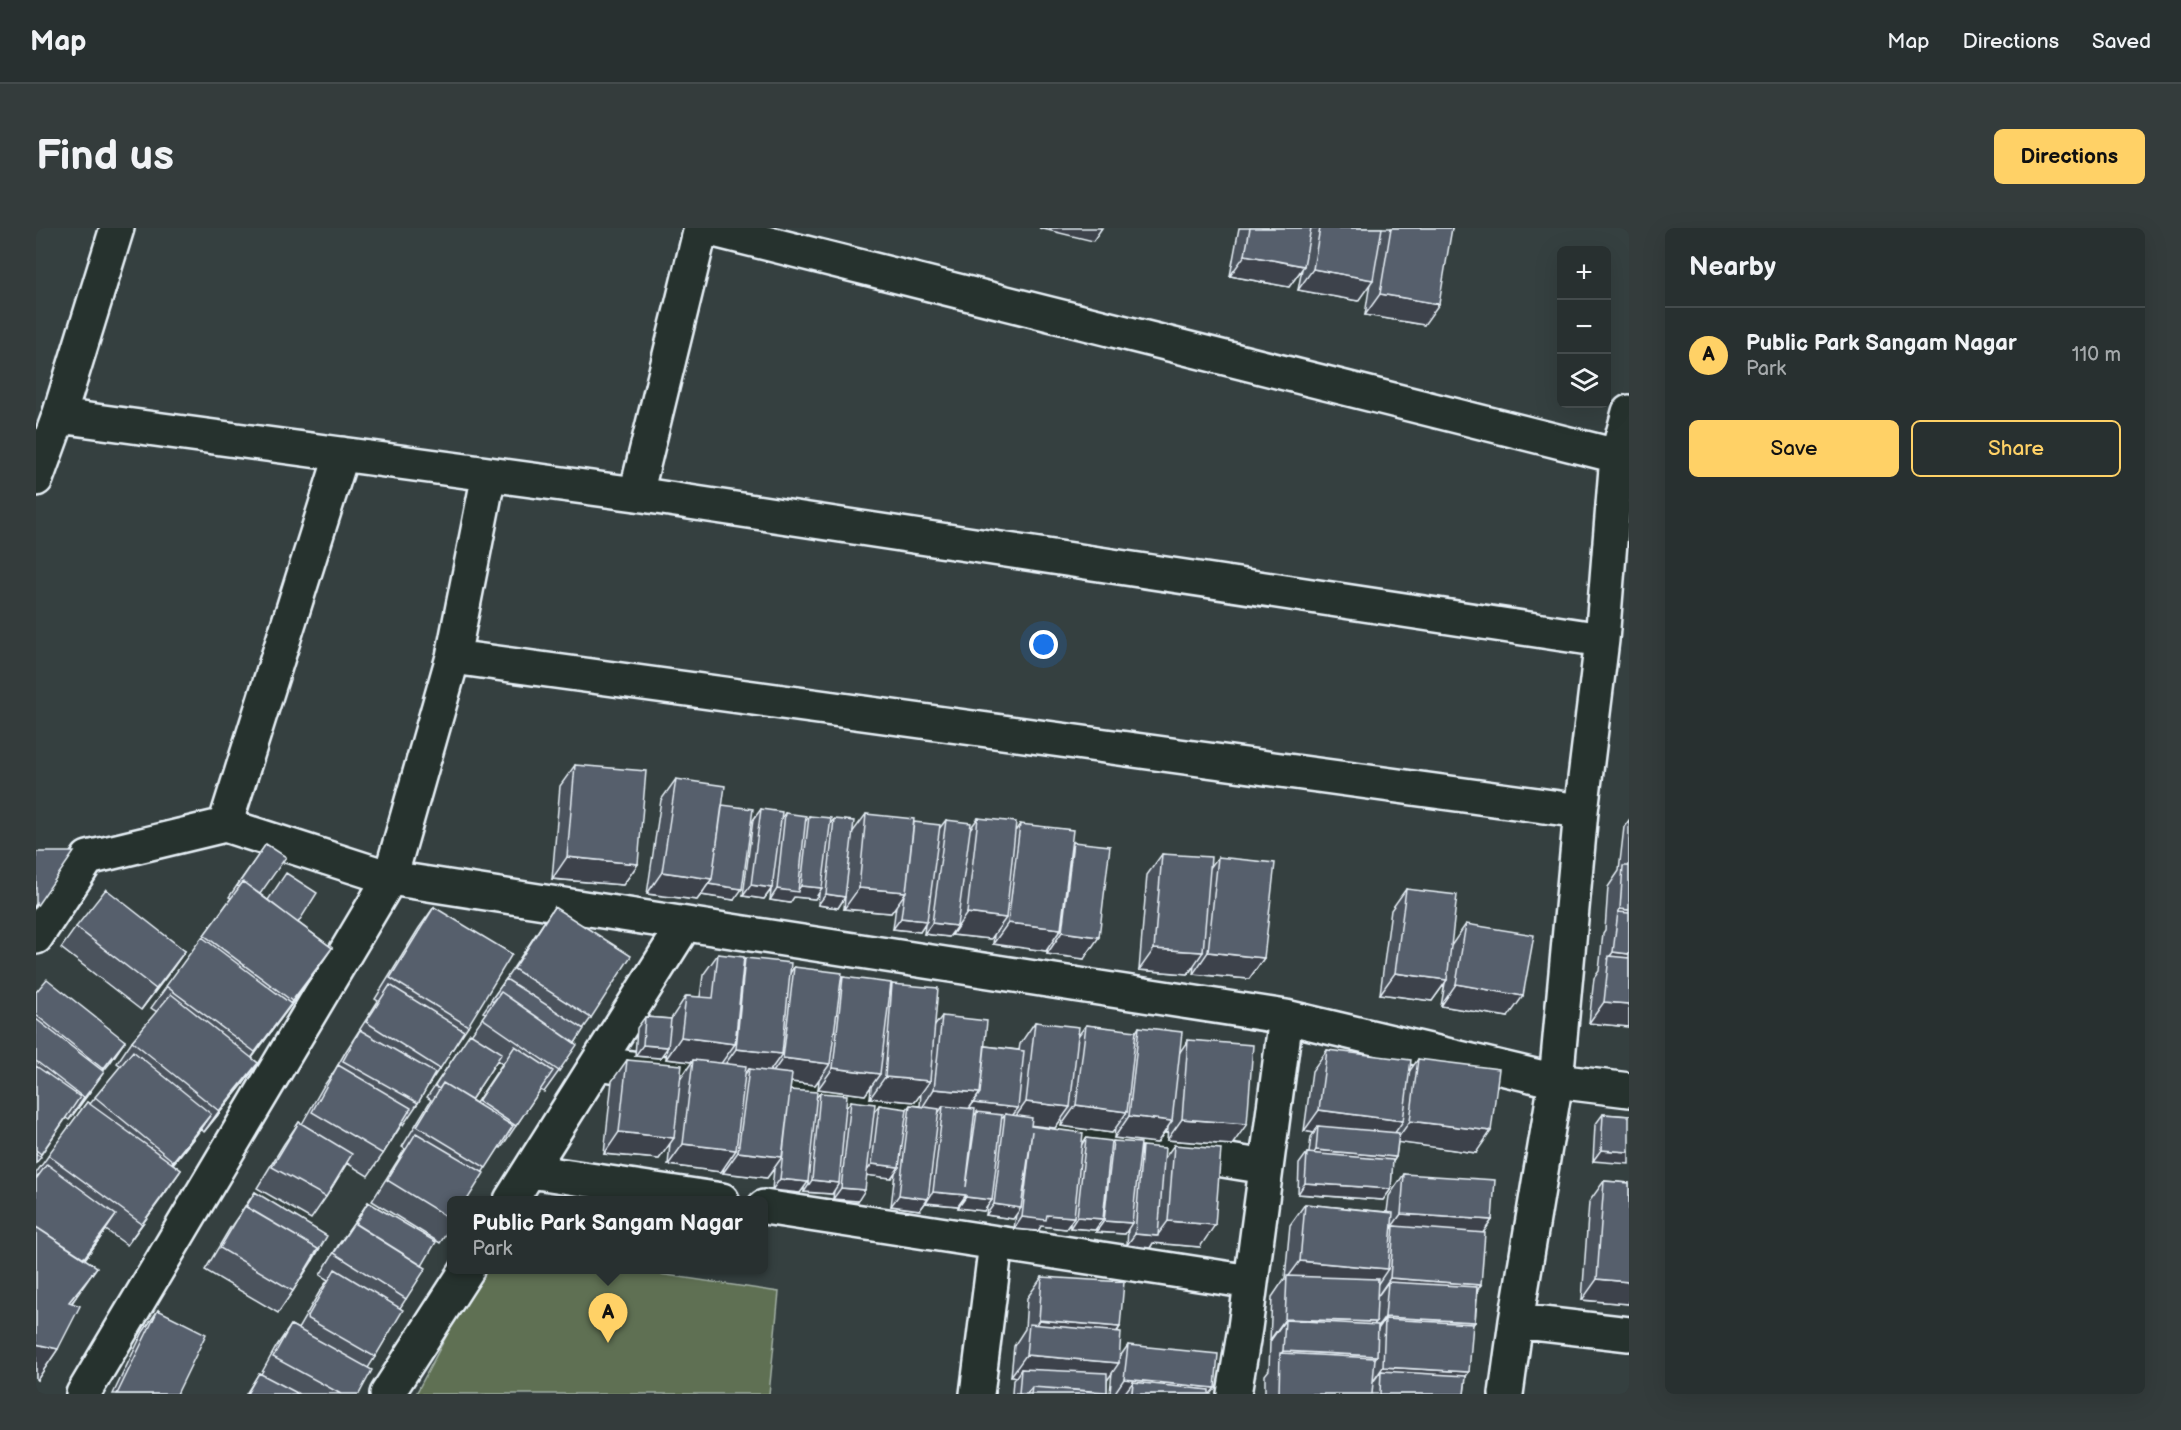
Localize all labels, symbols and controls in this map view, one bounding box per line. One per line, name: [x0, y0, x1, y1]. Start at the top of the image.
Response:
text: Map: [30, 25, 86, 58]
text: Map: [1887, 29, 1930, 54]
text: Directions: [1963, 29, 2059, 54]
text: Saved: [2092, 29, 2151, 54]
button: Directions: [1994, 129, 2145, 184]
text: Find us: [36, 131, 174, 182]
map controls: [1557, 246, 1611, 408]
button: +: [1557, 246, 1611, 300]
text: Nearby: [1689, 252, 1776, 283]
button: −: [1557, 300, 1611, 354]
text: Public Park Sangam Nagar: [1746, 330, 2017, 357]
text: A: [1702, 343, 1715, 367]
text: 110 m: [2072, 343, 2121, 367]
button: layers: [1557, 354, 1611, 408]
text: Park: [1746, 357, 1786, 381]
button: Save: [1689, 420, 1899, 477]
button: Share: [1911, 420, 2121, 477]
your location: [1029, 630, 1058, 659]
popup: [447, 1196, 768, 1274]
text: Public Park Sangam Nagar: [472, 1210, 743, 1237]
text: Park: [472, 1237, 512, 1261]
pin: A: [588, 1294, 628, 1343]

